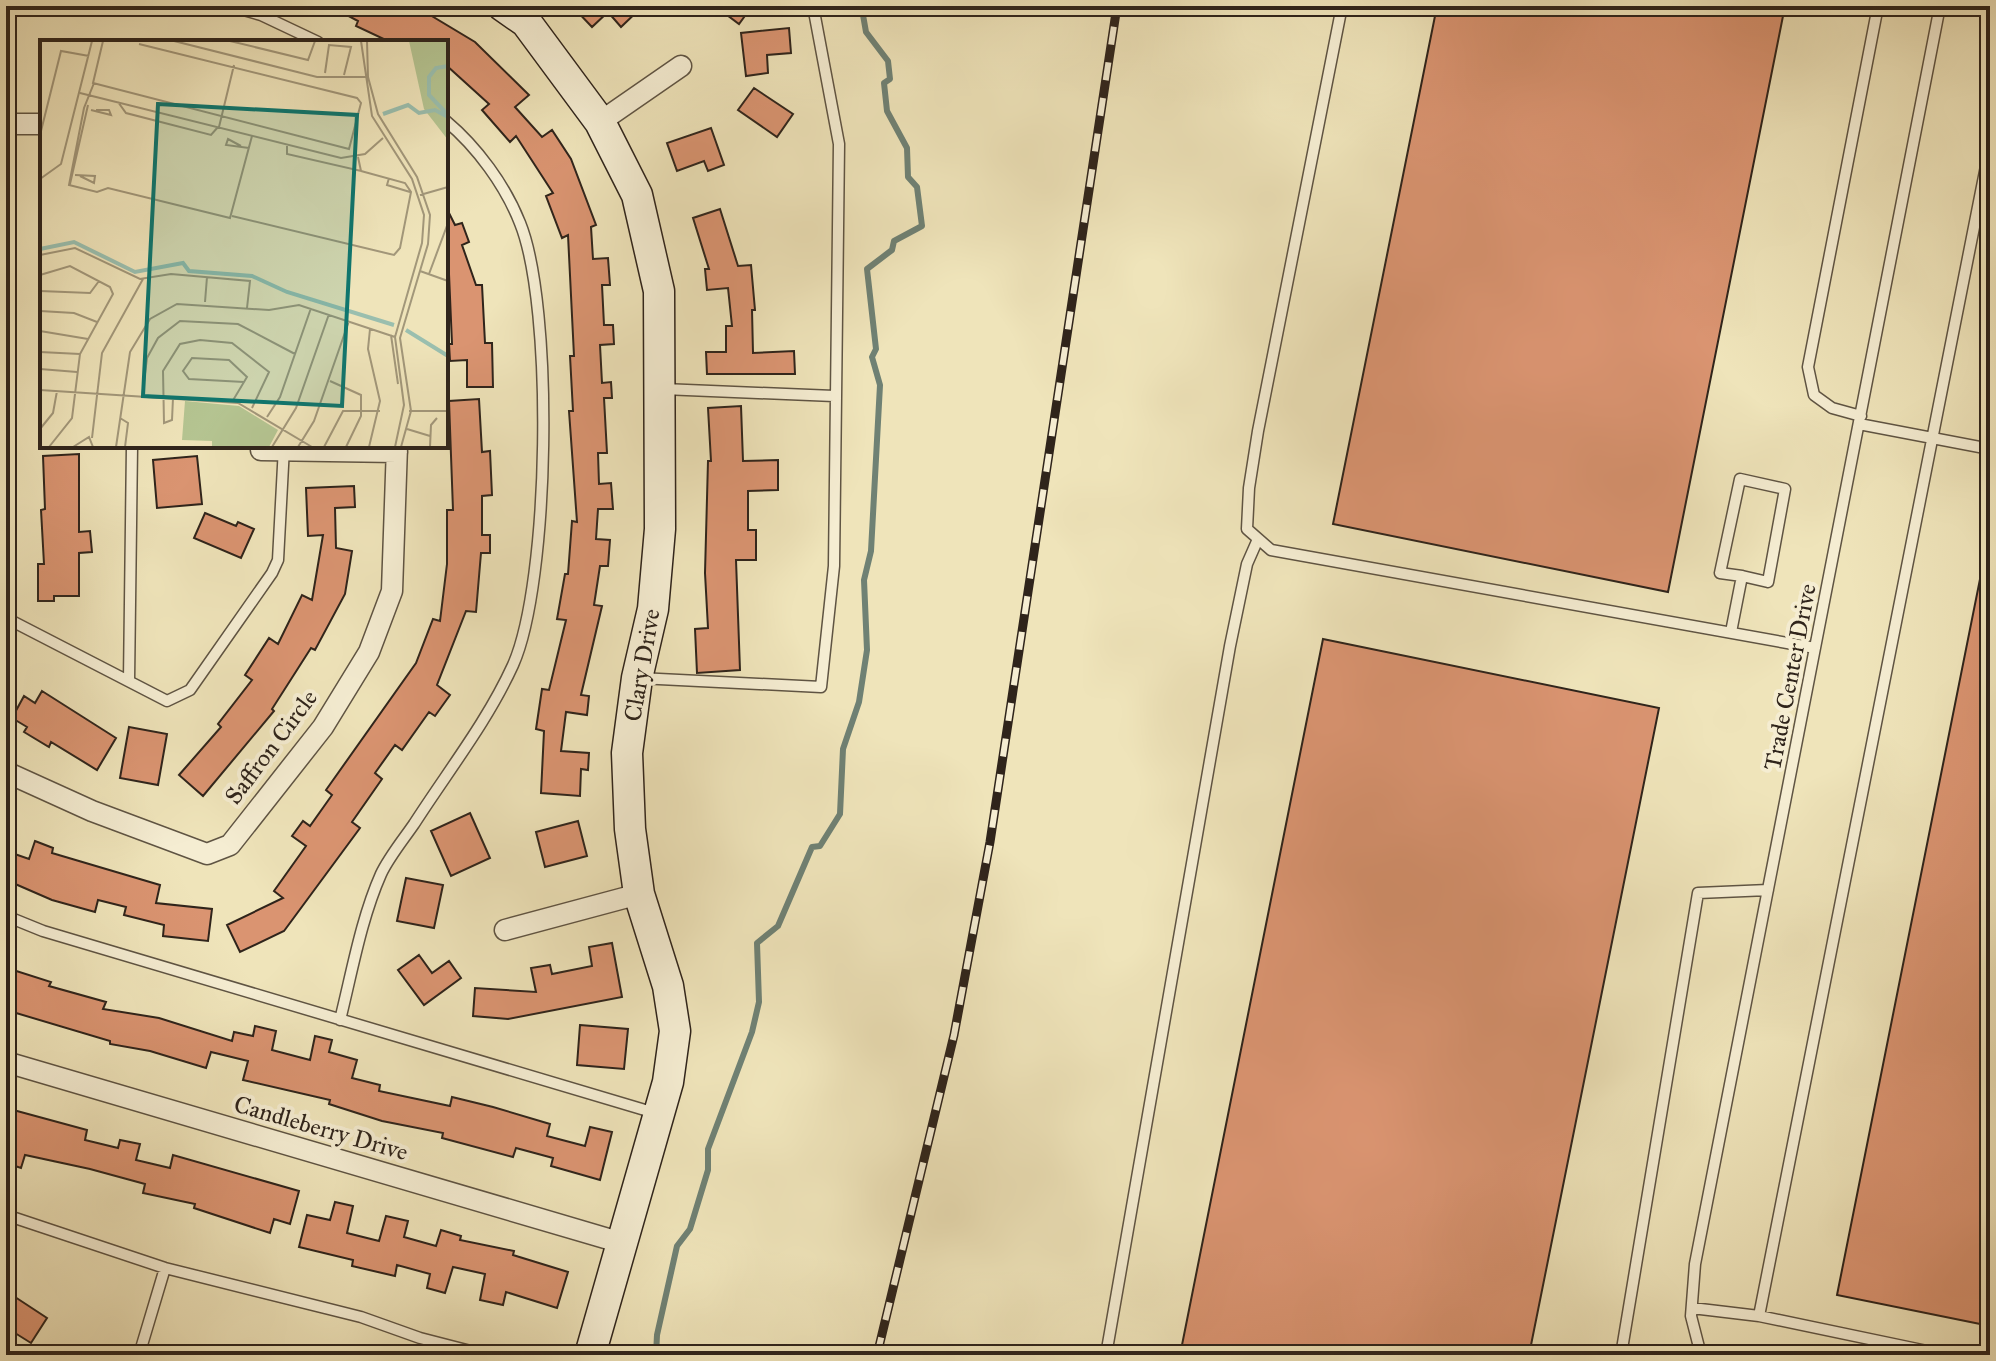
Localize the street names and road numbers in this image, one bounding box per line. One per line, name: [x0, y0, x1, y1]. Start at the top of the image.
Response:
street label: Trade Center Drive: [1757, 581, 1823, 773]
street label: Clary Drive: [617, 606, 667, 724]
street label: Saffron Circle: [218, 684, 324, 810]
street label: Candleberry Drive: [231, 1089, 411, 1167]

